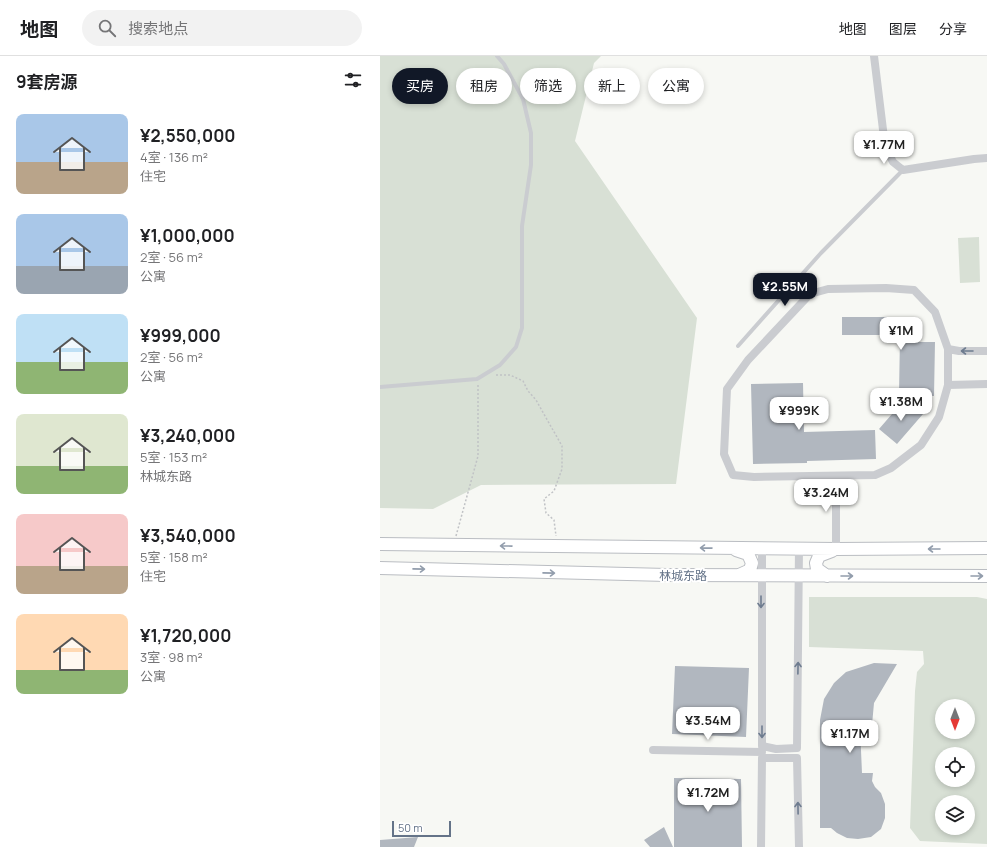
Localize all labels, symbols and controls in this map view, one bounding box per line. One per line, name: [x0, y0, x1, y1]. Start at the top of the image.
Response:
search box: [82, 10, 362, 46]
text: 地图: [20, 16, 58, 42]
icon: search: [96, 17, 118, 39]
text: 搜索地点: [128, 18, 188, 39]
text: 地图: [839, 19, 867, 38]
text: 图层: [889, 19, 917, 38]
text: 分享: [939, 19, 967, 38]
chip: 买房: [392, 68, 448, 104]
chip: 租房: [456, 68, 512, 104]
chip: 筛选: [520, 68, 576, 104]
chip: 新上: [584, 68, 640, 104]
chip: 公寓: [648, 68, 704, 104]
icon: filters: [342, 69, 364, 91]
text: 9套房源: [16, 70, 78, 93]
text: ¥2,550,000: [140, 124, 236, 147]
icon: home: [48, 130, 96, 178]
pin: ¥1.77M: [851, 131, 917, 165]
text: ¥1.77M: [863, 135, 905, 153]
text: 4室 · 136 m²: [140, 148, 208, 166]
text: 住宅: [140, 167, 166, 185]
text: ¥1,000,000: [140, 224, 235, 247]
icon: home: [48, 230, 96, 278]
text: 2室 · 56 m²: [140, 248, 203, 266]
text: 公寓: [140, 267, 166, 285]
pin: ¥2.55M: [752, 273, 818, 307]
text: ¥2.55M: [762, 277, 808, 295]
pin: ¥1M: [882, 317, 920, 351]
text: ¥1M: [889, 321, 913, 339]
text: ¥999,000: [140, 324, 221, 347]
icon: home: [48, 330, 96, 378]
one-way arrow: [961, 347, 974, 355]
text: 2室 · 56 m²: [140, 348, 203, 366]
text: 公寓: [140, 367, 166, 385]
pin: ¥1.38M: [868, 388, 934, 422]
text: ¥1.38M: [879, 392, 923, 410]
pin: ¥999K: [771, 397, 827, 431]
text: ¥999K: [779, 401, 819, 419]
text: ¥3,240,000: [140, 424, 235, 447]
icon: home: [48, 430, 96, 478]
text: 5室 · 153 m²: [140, 448, 207, 466]
text: 林城东路: [140, 467, 192, 485]
pin: ¥3.24M: [793, 479, 859, 513]
text: ¥3.24M: [803, 483, 849, 501]
text: ¥3,540,000: [140, 524, 236, 547]
icon: home: [48, 530, 96, 578]
one-way arrow: [500, 542, 513, 550]
one-way arrow: [700, 544, 713, 552]
one-way arrow: [928, 545, 941, 553]
text: 5室 · 158 m²: [140, 548, 208, 566]
one-way arrow: [412, 566, 425, 573]
text: 住宅: [140, 567, 166, 585]
street label: 林城东路: [659, 567, 707, 584]
one-way arrow: [542, 569, 555, 576]
one-way arrow: [840, 572, 853, 580]
one-way arrow: [970, 572, 983, 580]
one-way arrow: [758, 595, 765, 608]
text: ¥1,720,000: [140, 624, 231, 647]
icon: home: [48, 630, 96, 678]
text: 3室 · 98 m²: [140, 648, 203, 666]
one-way arrow: [794, 662, 802, 675]
text: 公寓: [140, 667, 166, 685]
north arrow: [935, 699, 975, 739]
map controls: [935, 699, 975, 835]
pin: ¥3.54M: [675, 707, 741, 741]
text: ¥3.54M: [685, 711, 731, 729]
pin: ¥1.17M: [817, 720, 883, 754]
text: ¥1.17M: [830, 724, 870, 742]
one-way arrow: [758, 725, 766, 738]
button: locate: [935, 747, 975, 787]
pin: ¥1.72M: [675, 779, 741, 813]
text: ¥1.72M: [687, 783, 729, 801]
button: layers: [935, 795, 975, 835]
one-way arrow: [794, 802, 802, 815]
scale bar: [392, 819, 451, 838]
text: 50 m: [398, 820, 423, 835]

